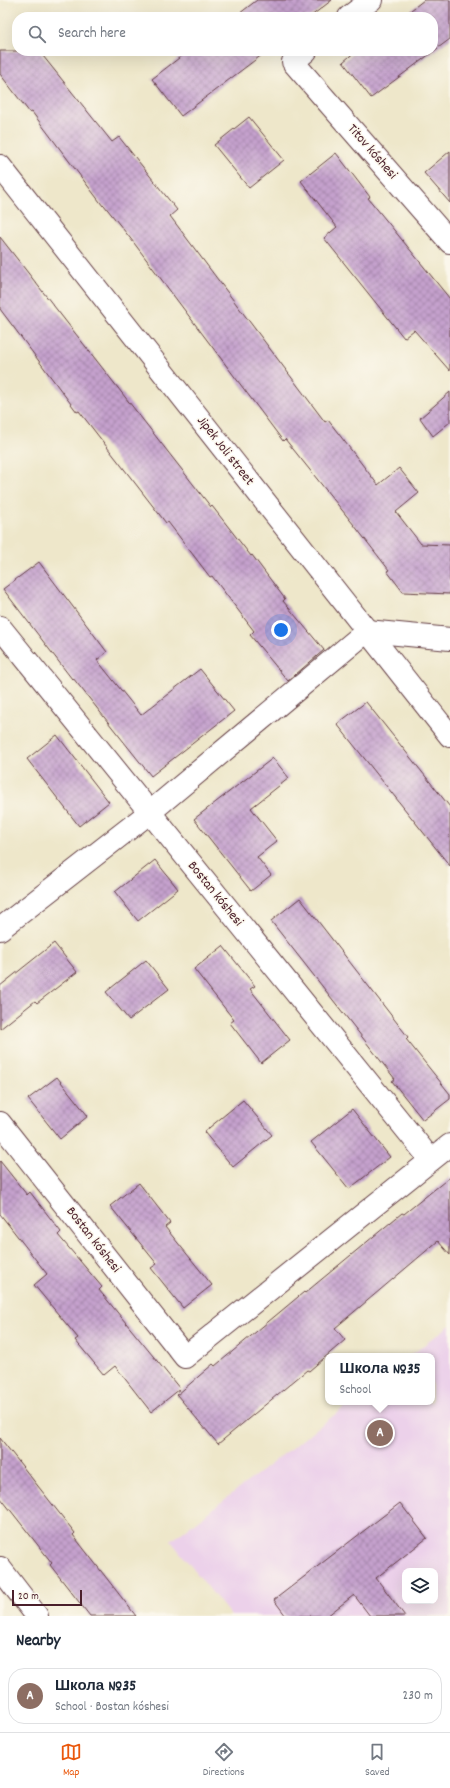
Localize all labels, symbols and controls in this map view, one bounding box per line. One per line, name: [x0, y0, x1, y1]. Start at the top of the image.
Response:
search box: [12, 12, 438, 56]
icon: search: [26, 23, 48, 45]
text: Search here: [58, 23, 126, 45]
street label: Titov kóshesi: [342, 120, 402, 184]
street label: Jipek Joli street: [191, 412, 259, 490]
your location: [271, 620, 291, 640]
street label: Bostan kóshesi: [182, 857, 248, 931]
street label: Bostan kóshesi: [61, 1203, 125, 1278]
popup: [325, 1353, 435, 1405]
text: Школа №35: [339, 1359, 421, 1381]
text: School: [339, 1381, 371, 1400]
pin: A: [367, 1418, 393, 1448]
map controls: [402, 1568, 438, 1604]
button: layers: [402, 1568, 438, 1604]
scale bar: [12, 1588, 82, 1607]
text: 20 m: [18, 1589, 39, 1605]
text: Nearby: [16, 1630, 60, 1654]
text: Школа №35: [55, 1676, 136, 1698]
text: A: [26, 1687, 34, 1706]
text: 230 m: [403, 1687, 433, 1706]
text: School · Bostan kóshesi: [55, 1698, 169, 1717]
tab: Map: [60, 1741, 82, 1781]
tab: Directions: [203, 1741, 245, 1781]
tab: Saved: [365, 1741, 390, 1781]

